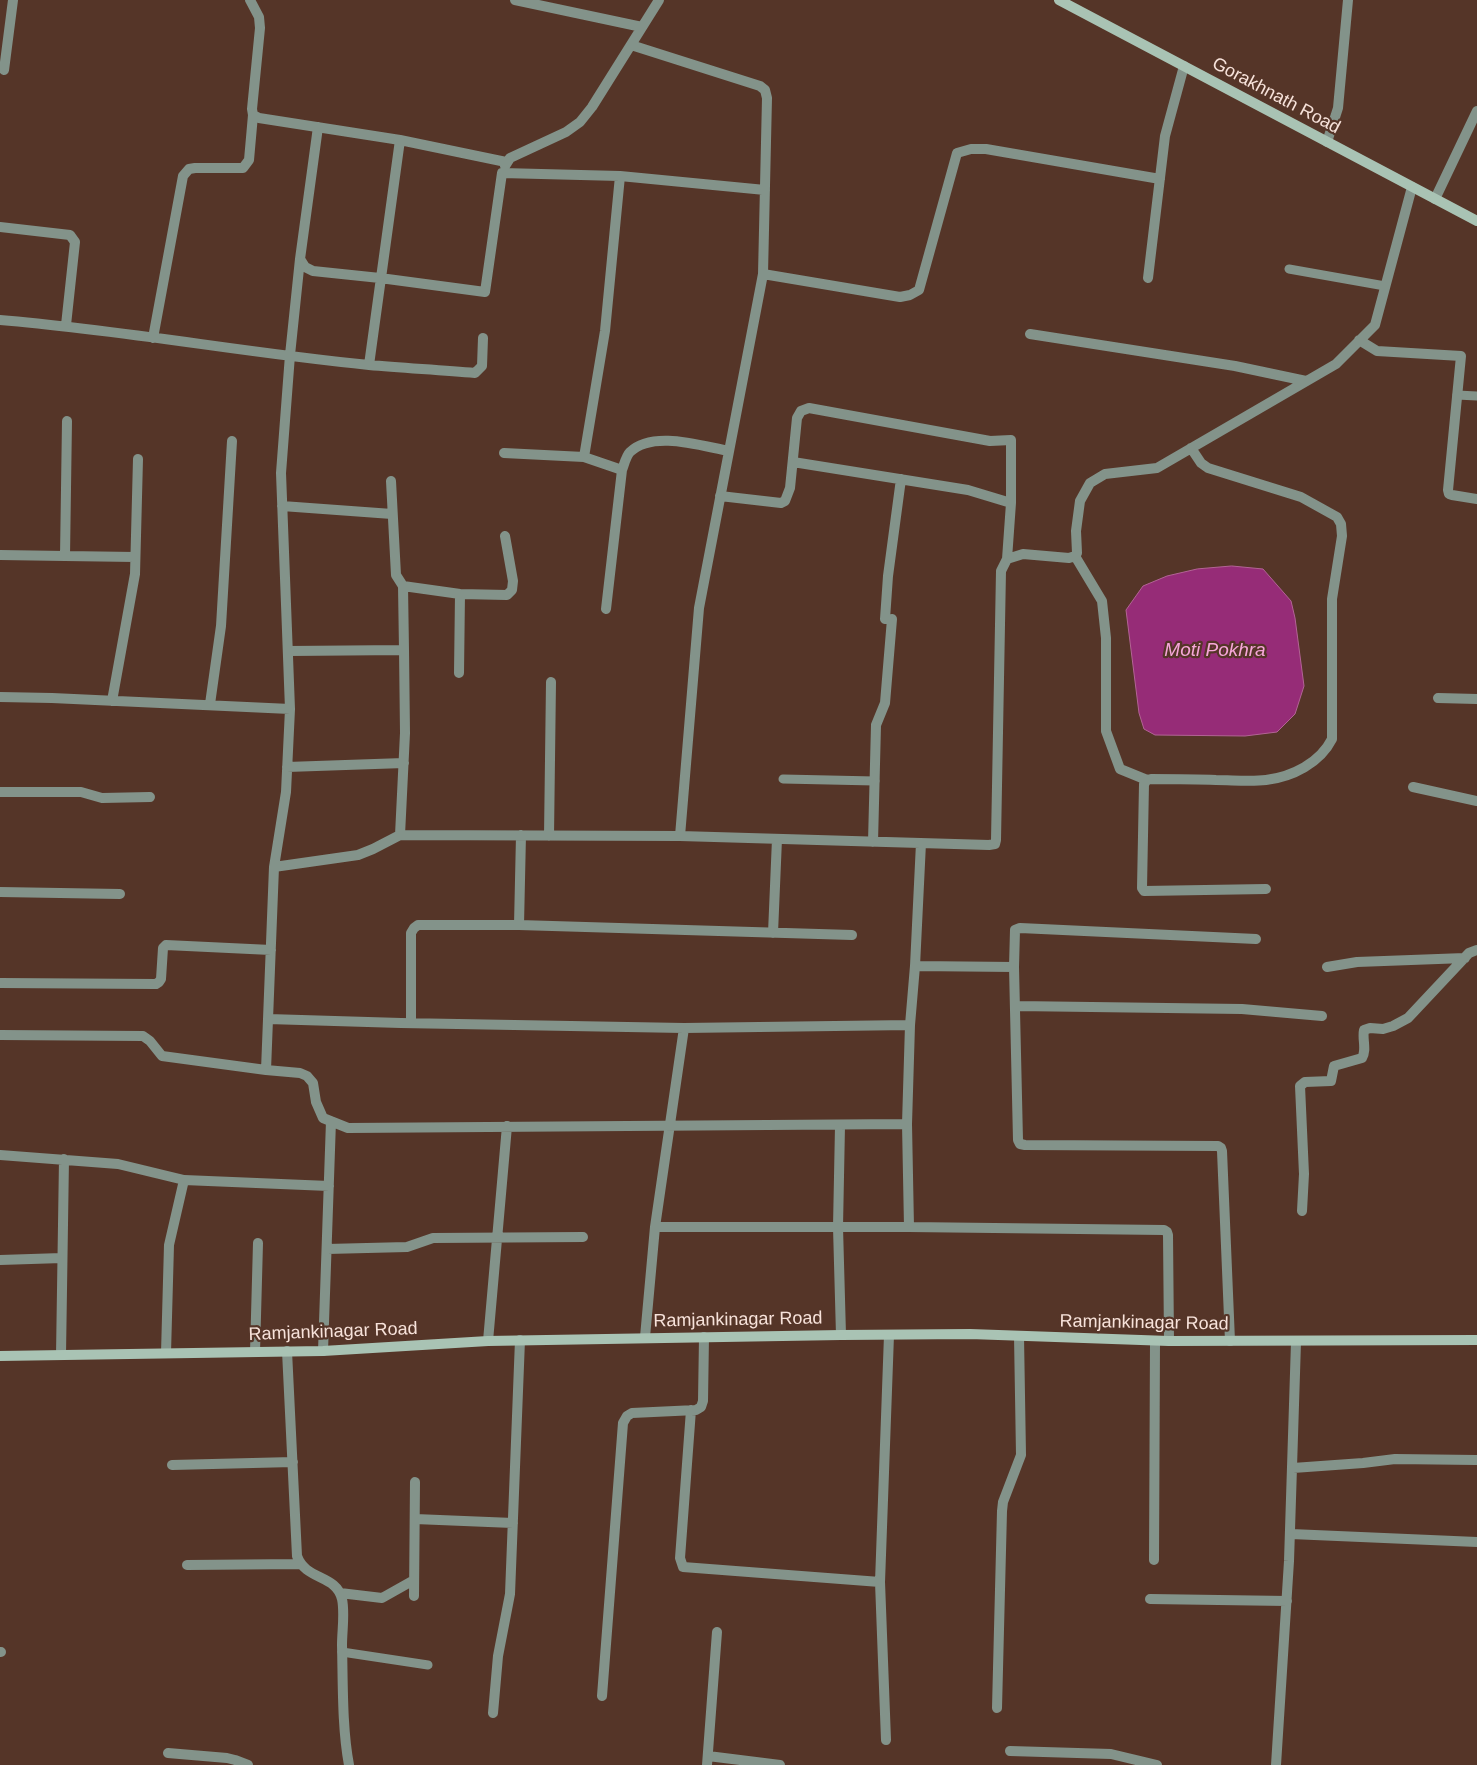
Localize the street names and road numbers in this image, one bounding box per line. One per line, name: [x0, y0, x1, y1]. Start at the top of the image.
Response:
street label: Gorakhnath Road: [1208, 53, 1344, 139]
street label: Ramjankinagar Road: [653, 1308, 823, 1332]
street label: Ramjankinagar Road: [1059, 1311, 1229, 1335]
street label: Ramjankinagar Road: [248, 1318, 418, 1346]

